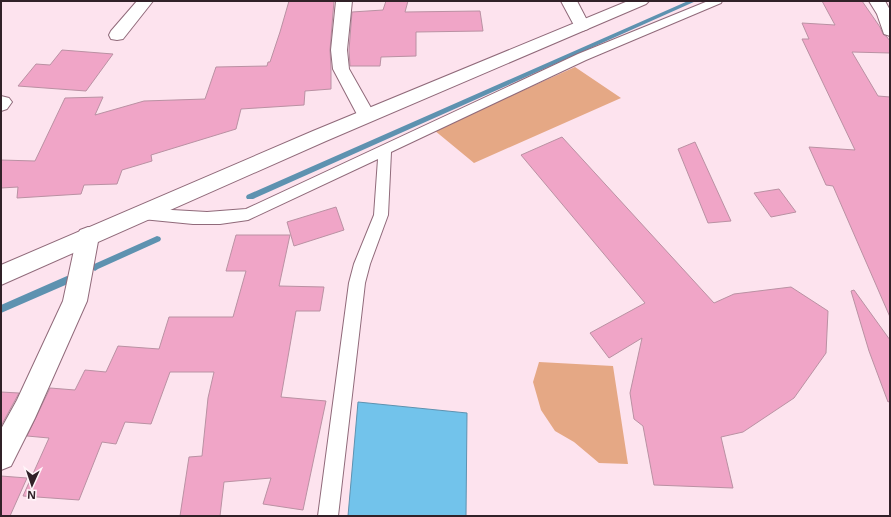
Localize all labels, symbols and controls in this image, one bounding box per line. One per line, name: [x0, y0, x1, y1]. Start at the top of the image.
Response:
north arrow: [12, 465, 52, 505]
text: N: [27, 488, 36, 503]

